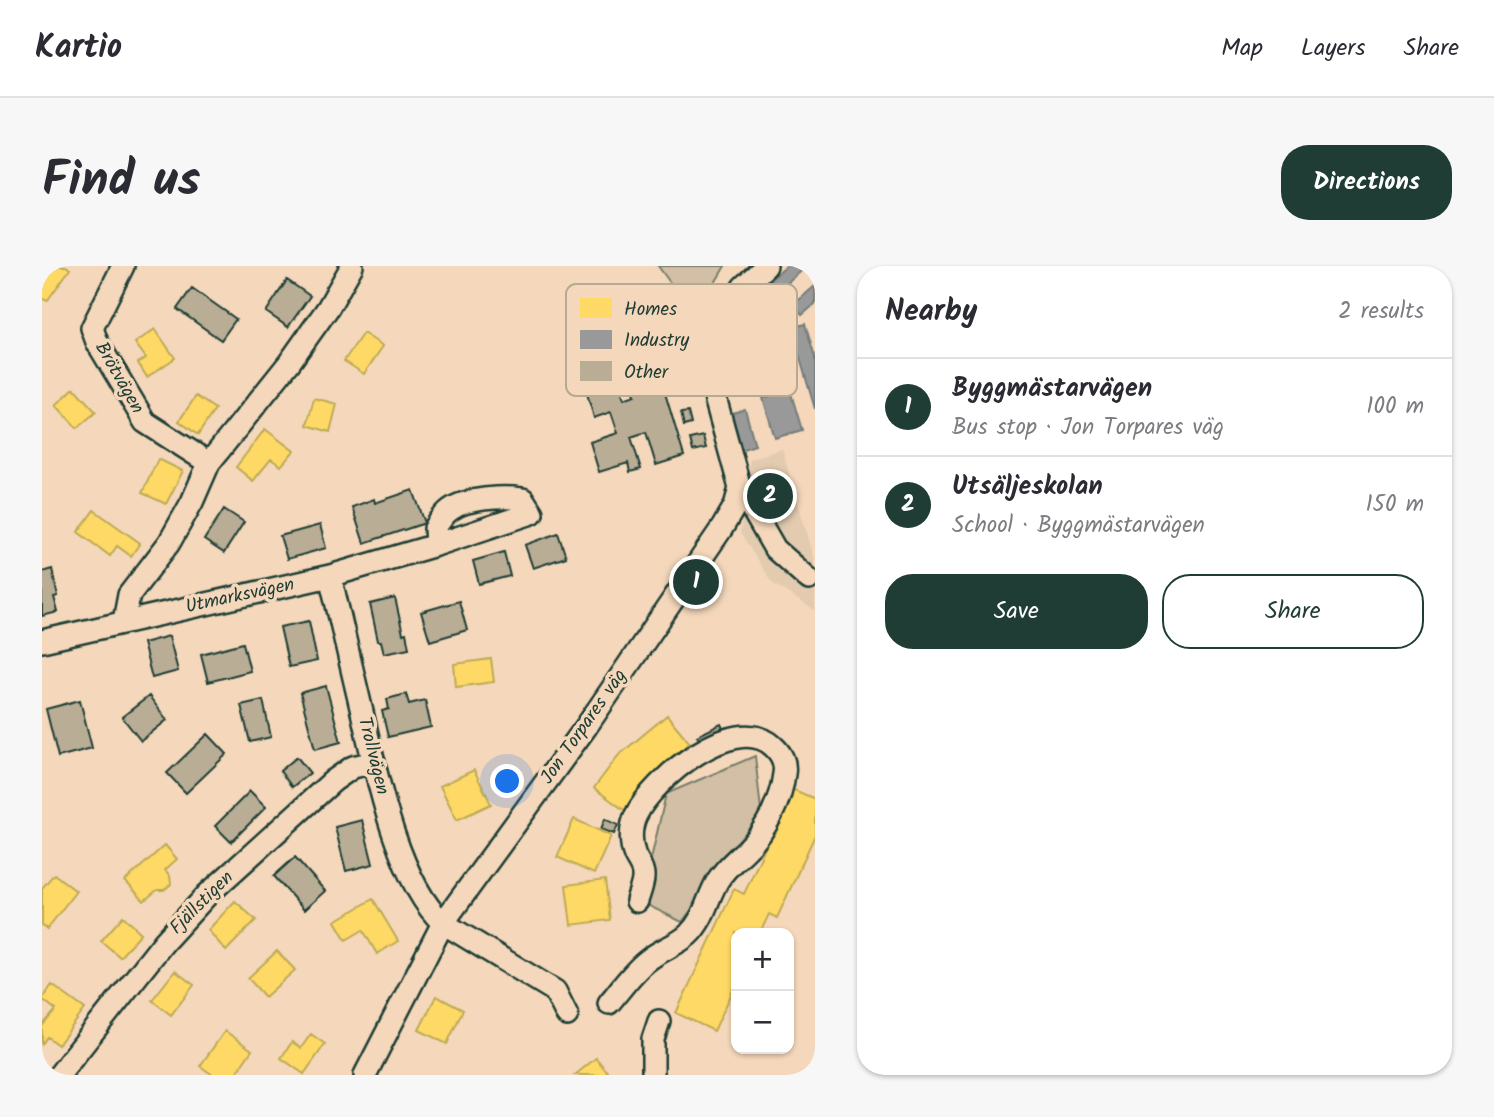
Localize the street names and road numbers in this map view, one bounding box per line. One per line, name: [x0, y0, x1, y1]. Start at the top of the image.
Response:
street label: Brötvägen: [86, 336, 152, 420]
street label: Utmarksvägen: [183, 570, 297, 622]
street label: Jon Torpares väg: [533, 663, 635, 791]
street label: Trollvägen: [349, 714, 397, 798]
street label: Fjällstigen: [163, 864, 241, 942]

